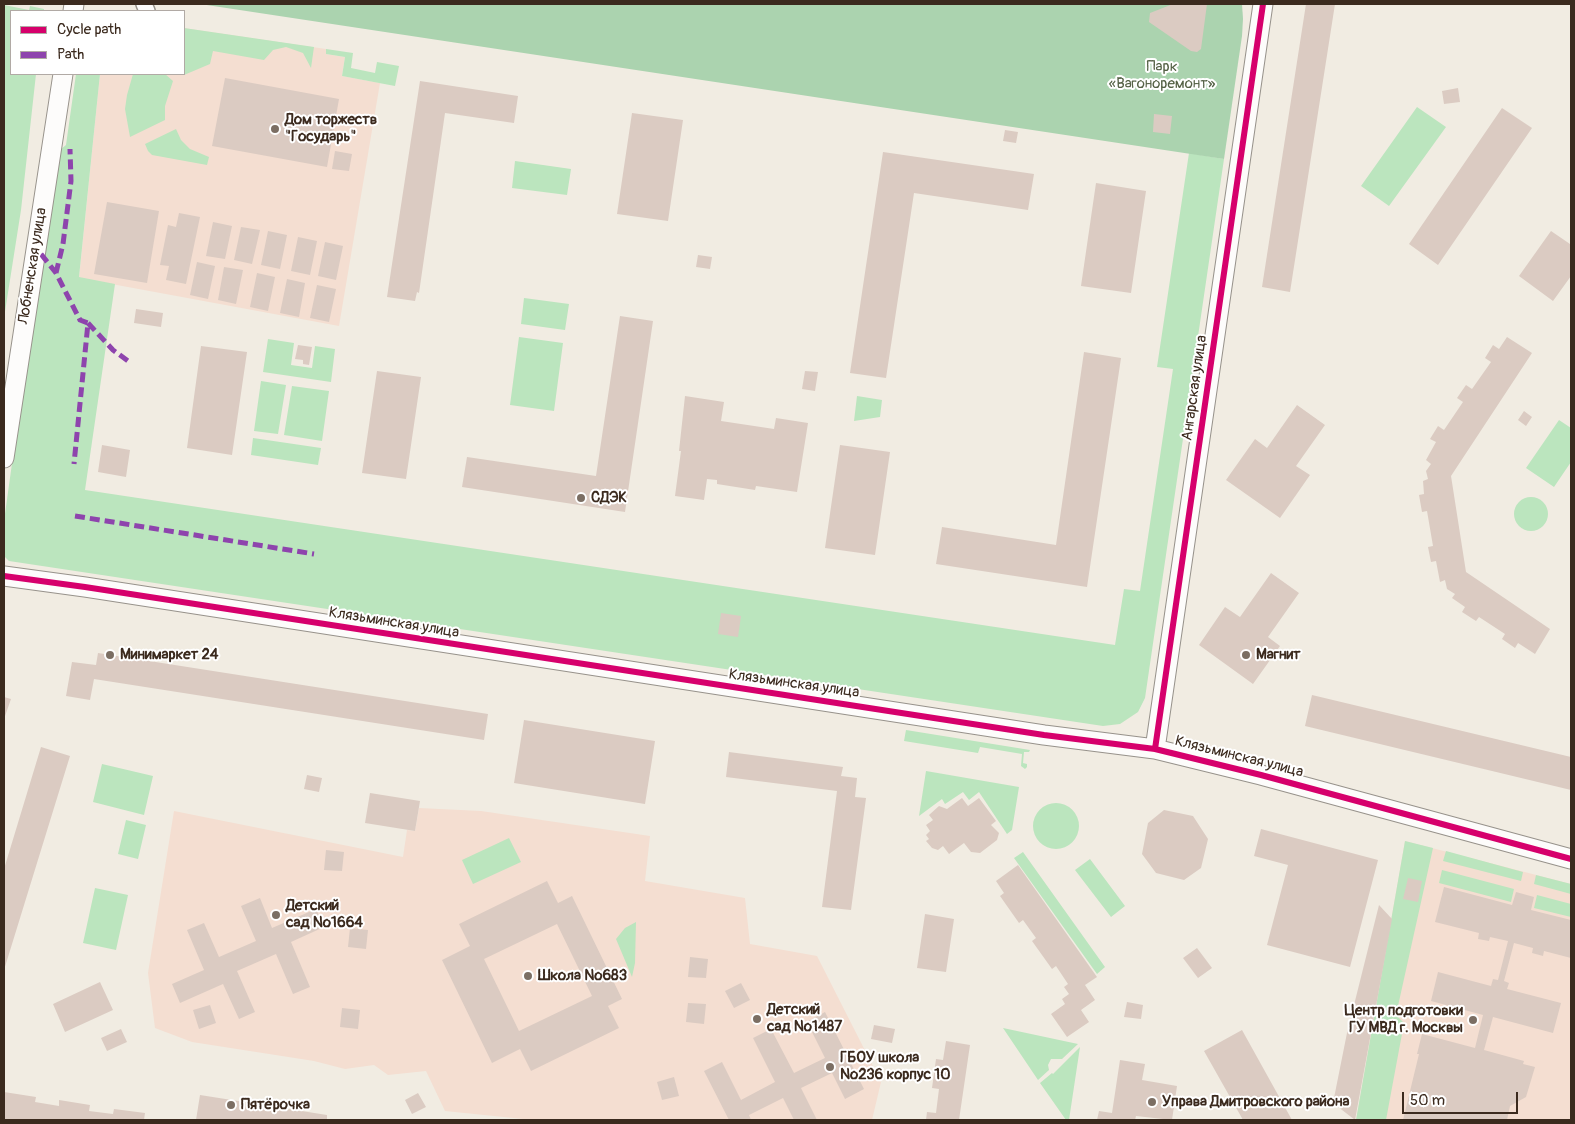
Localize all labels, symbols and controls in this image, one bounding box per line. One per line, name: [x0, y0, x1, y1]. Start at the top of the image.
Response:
legend: [10, 10, 185, 75]
text: Cycle path: [57, 20, 121, 39]
text: Path: [57, 45, 84, 64]
park label: Парк «Вагоноремонт»: [1109, 58, 1215, 93]
place label: Дом торжеств "Государь": [285, 111, 377, 146]
marker: Дом торжеств "Государь": [269, 123, 281, 135]
street label: Лобненская улица: [15, 206, 51, 326]
street label: Ангарская улица: [1179, 334, 1211, 442]
place label: СДЭК: [591, 489, 627, 507]
marker: СДЭК: [575, 492, 587, 504]
street label: Клязьминская улица: [328, 604, 460, 642]
place label: Минимаркет 24: [120, 646, 219, 664]
place label: Магнит: [1256, 646, 1301, 664]
marker: Минимаркет 24: [104, 649, 116, 661]
marker: Магнит: [1240, 649, 1252, 661]
street label: Клязьминская улица: [728, 666, 860, 702]
street label: Клязьминская улица: [1173, 732, 1305, 782]
place label: Детский сад №1664: [286, 897, 363, 932]
marker: Детский сад №1664: [270, 909, 282, 921]
place label: Школа №683: [538, 967, 627, 985]
marker: Школа №683: [522, 970, 534, 982]
place label: Детский сад №1487: [767, 1001, 842, 1036]
place label: Центр подготовки ГУ МВД г. Москвы: [1344, 1002, 1463, 1037]
marker: Детский сад №1487: [751, 1013, 763, 1025]
marker: Центр подготовки ГУ МВД г. Москвы: [1467, 1014, 1479, 1026]
place label: ГБОУ школа №236 корпус 10: [840, 1049, 950, 1084]
marker: ГБОУ школа №236 корпус 10: [824, 1061, 836, 1073]
scale bar: [1405, 1082, 1521, 1114]
text: 50 m: [1410, 1091, 1445, 1110]
place label: Управа Дмитровского района: [1162, 1093, 1349, 1111]
place label: Пятёрочка: [241, 1096, 310, 1114]
marker: Управа Дмитровского района: [1146, 1096, 1158, 1108]
marker: Пятёрочка: [225, 1099, 237, 1111]

